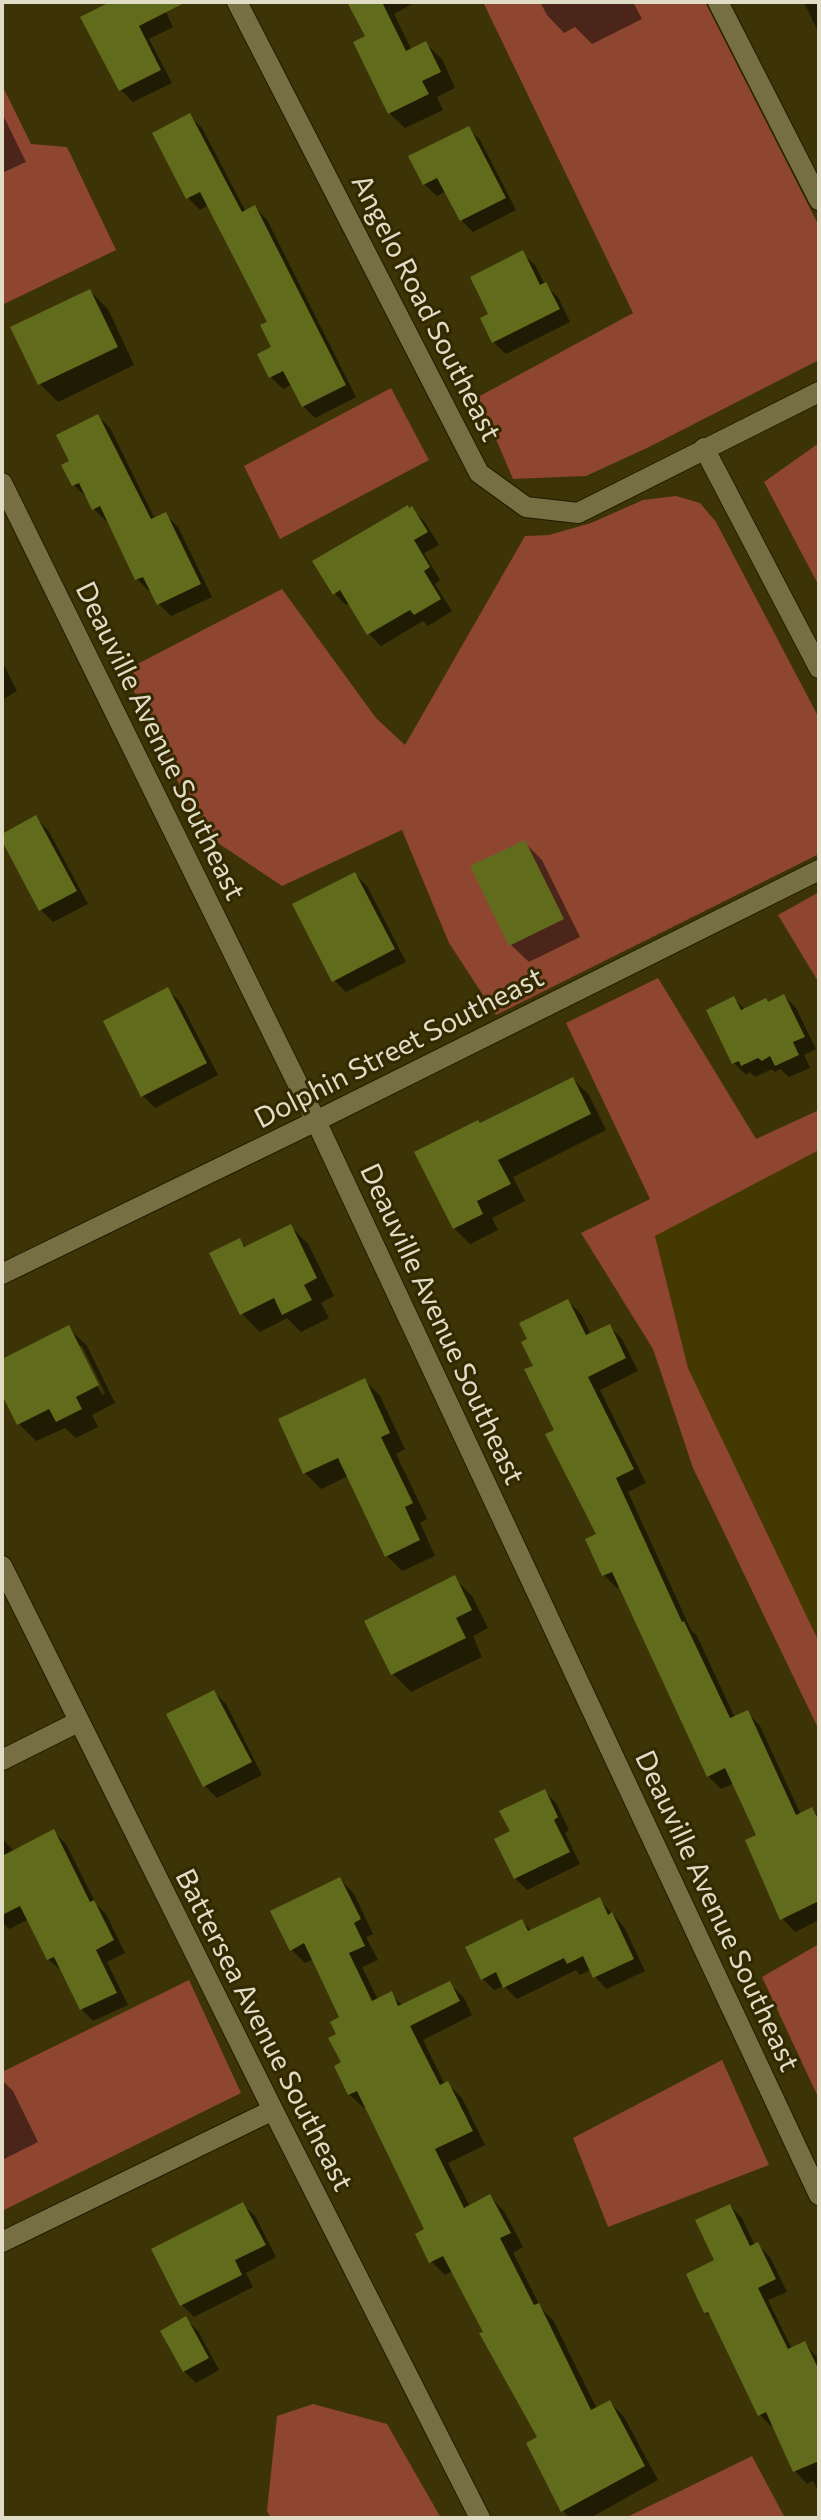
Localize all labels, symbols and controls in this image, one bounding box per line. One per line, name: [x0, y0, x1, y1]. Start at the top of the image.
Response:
street label: Angelo Road Southeast: [344, 169, 508, 447]
street label: Deauville Avenue Southeast: [68, 576, 252, 906]
street label: Dolphin Street Southeast: [249, 960, 549, 1136]
street label: Deauville Avenue Southeast: [353, 1158, 531, 1490]
street label: Deauville Avenue Southeast: [628, 1745, 806, 2077]
street label: Battersea Avenue Southeast: [168, 1863, 360, 2197]

